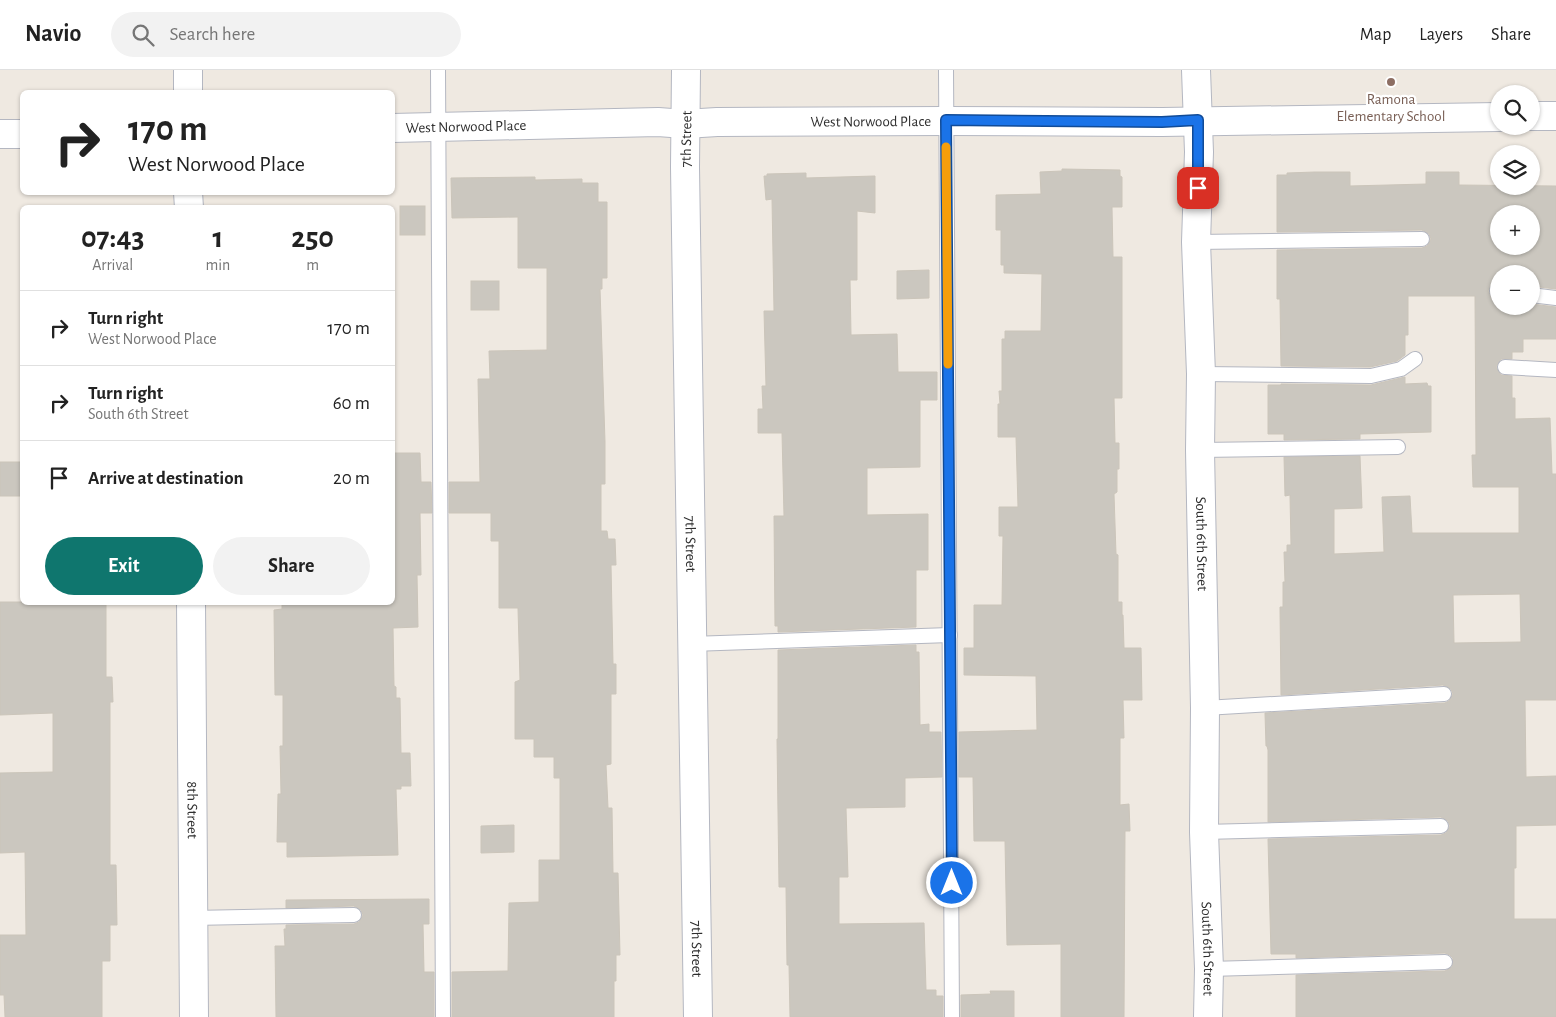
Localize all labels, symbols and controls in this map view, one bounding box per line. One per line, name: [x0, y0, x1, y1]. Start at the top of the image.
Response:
search box: [111, 12, 461, 57]
icon: search: [129, 21, 157, 49]
text: Navio: [25, 22, 81, 46]
text: Search here: [169, 25, 255, 44]
text: Map: [1360, 26, 1391, 44]
text: Layers: [1419, 26, 1463, 44]
text: Share: [1491, 26, 1531, 44]
marker: Ramona Elementary School: [1385, 76, 1397, 88]
map controls: [1490, 85, 1540, 315]
button: search: [1490, 85, 1540, 135]
place label: Ramona Elementary School: [1337, 92, 1445, 124]
icon: right: [45, 110, 110, 175]
street label: 7th Street: [679, 110, 694, 167]
text: 170 m: [128, 112, 208, 147]
street label: West Norwood Place: [810, 114, 931, 130]
street label: West Norwood Place: [405, 118, 527, 136]
button: layers: [1490, 145, 1540, 195]
text: West Norwood Place: [128, 153, 305, 175]
pin: [1177, 167, 1219, 209]
icon: arrive: [1184, 174, 1212, 202]
button: +: [1490, 205, 1540, 255]
text: 07:43: [81, 223, 144, 253]
text: 1: [212, 223, 223, 253]
text: 250: [291, 223, 334, 253]
text: Arrival: [92, 257, 133, 273]
text: min: [205, 257, 230, 273]
text: m: [306, 257, 319, 273]
button: −: [1490, 265, 1540, 315]
text: Turn right: [88, 309, 163, 328]
icon: right: [45, 314, 73, 342]
text: 170 m: [327, 319, 370, 338]
text: West Norwood Place: [88, 331, 217, 347]
text: Turn right: [88, 384, 163, 403]
icon: right: [45, 389, 73, 417]
text: 60 m: [333, 394, 370, 413]
text: South 6th Street: [88, 406, 189, 422]
icon: arrive: [45, 464, 73, 492]
text: Arrive at destination: [88, 469, 244, 488]
text: 20 m: [333, 469, 370, 488]
street label: South 6th Street: [1193, 496, 1210, 591]
street label: 7th Street: [682, 515, 698, 573]
button: Exit: [45, 537, 203, 595]
button: Share: [213, 537, 370, 595]
street label: 8th Street: [184, 781, 200, 839]
position arrow: [925, 856, 977, 908]
street label: South 6th Street: [1199, 901, 1216, 996]
street label: 7th Street: [689, 920, 704, 978]

